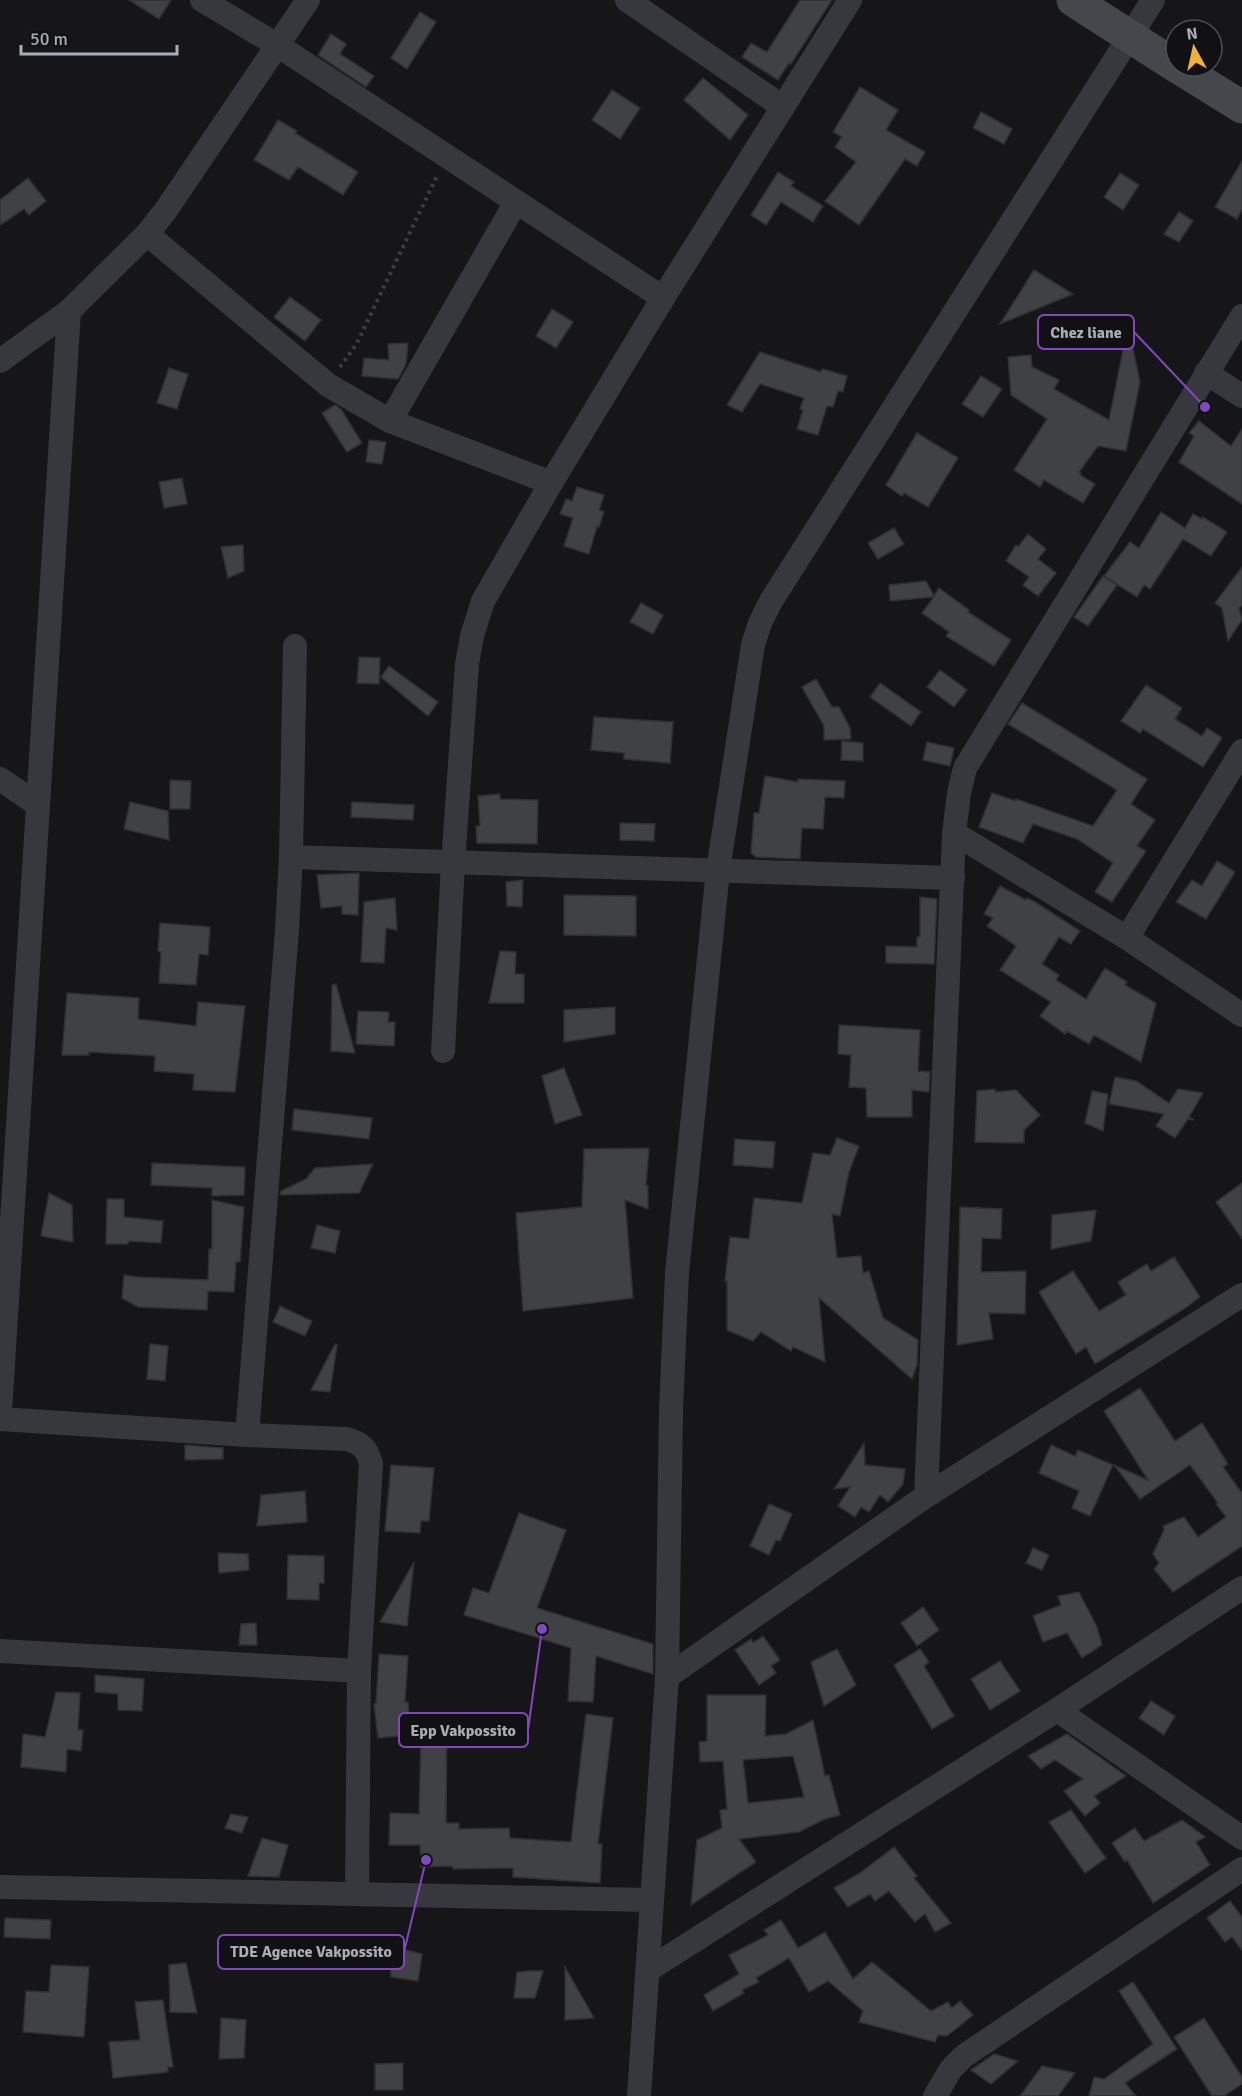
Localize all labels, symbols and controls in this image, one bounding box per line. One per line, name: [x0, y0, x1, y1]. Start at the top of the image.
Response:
scale bar: [21, 18, 177, 56]
north arrow: [1164, 18, 1224, 78]
text: N: [1185, 23, 1199, 45]
text: 50 m: [30, 28, 68, 50]
callout: Chez liane: [1038, 315, 1134, 349]
text: Chez liane: [1050, 323, 1122, 343]
callout: Epp Vakpossito: [399, 1713, 528, 1747]
text: Epp Vakpossito: [410, 1721, 516, 1741]
callout: TDE Agence Vakpossito: [218, 1935, 404, 1969]
text: TDE Agence Vakpossito: [230, 1942, 392, 1962]

